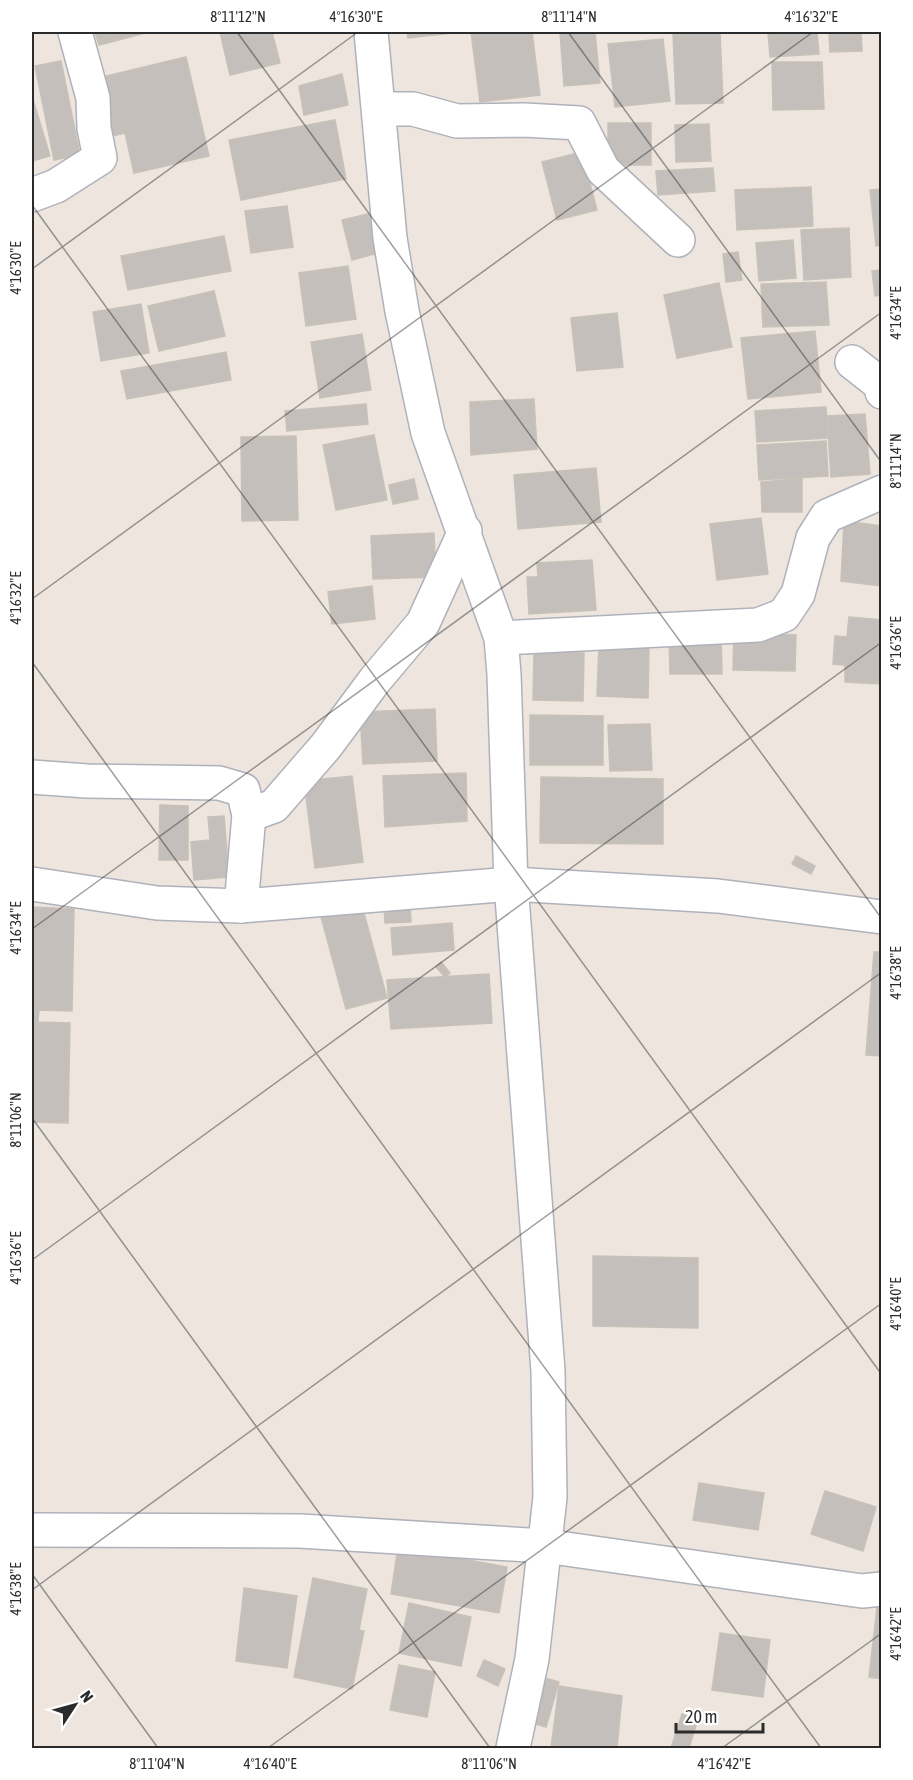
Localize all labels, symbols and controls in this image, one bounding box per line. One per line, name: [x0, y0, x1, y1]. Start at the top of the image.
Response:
text: 8°11'12"N: [210, 8, 266, 25]
text: 4°16'30"E: [329, 8, 383, 25]
text: 8°11'14"N: [541, 8, 597, 25]
text: 4°16'32"E: [784, 8, 838, 25]
text: 4°16'30"E: [7, 241, 24, 295]
text: 4°16'34"E: [887, 286, 904, 340]
text: 8°11'14"N: [887, 433, 904, 489]
text: 4°16'32"E: [7, 571, 24, 625]
text: 4°16'36"E: [887, 616, 904, 670]
text: 4°16'34"E: [7, 901, 24, 955]
text: 4°16'38"E: [887, 946, 904, 1000]
text: 8°11'06"N: [7, 1092, 24, 1148]
text: 4°16'36"E: [7, 1231, 24, 1285]
text: 4°16'40"E: [887, 1277, 904, 1331]
text: 4°16'38"E: [7, 1562, 24, 1616]
text: 4°16'42"E: [887, 1607, 904, 1661]
north arrow: [45, 1675, 105, 1735]
text: N: [77, 1687, 97, 1705]
scale bar: [676, 1696, 763, 1734]
text: 20 m: [685, 1706, 717, 1727]
text: 8°11'04"N: [129, 1755, 185, 1772]
text: 4°16'40"E: [243, 1755, 297, 1772]
text: 8°11'06"N: [461, 1755, 517, 1772]
text: 4°16'42"E: [697, 1755, 751, 1772]

